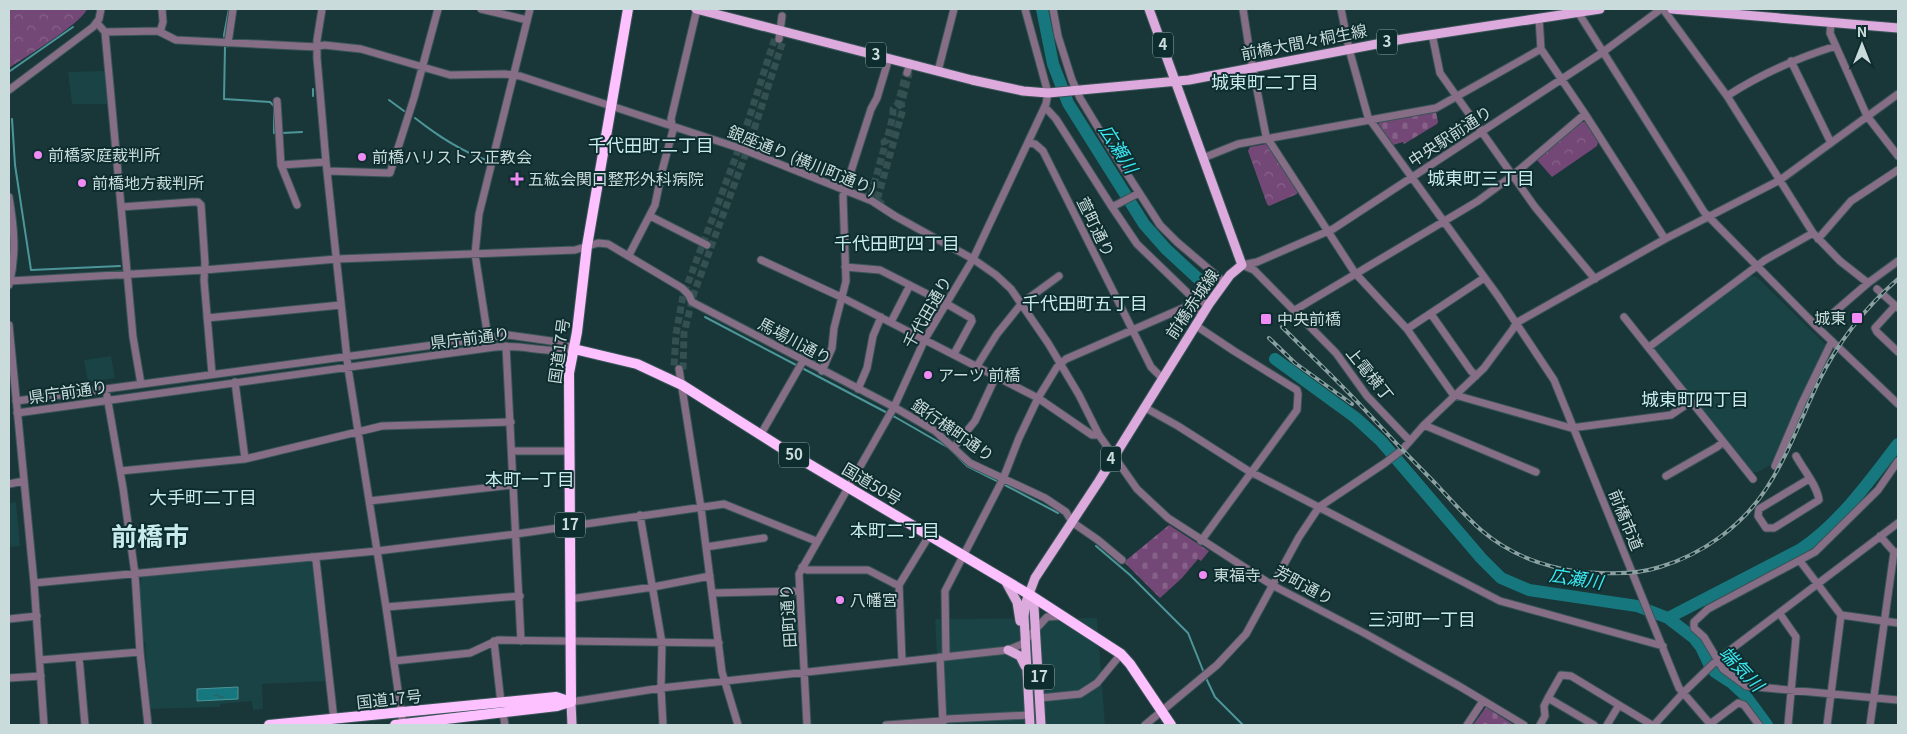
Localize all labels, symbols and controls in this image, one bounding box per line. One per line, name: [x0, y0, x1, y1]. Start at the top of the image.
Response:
street label: 前橋大間々桐生線: [1239, 17, 1369, 65]
north arrow: [1837, 20, 1887, 70]
text: N: [1857, 21, 1867, 41]
road number: 3: [1377, 30, 1397, 54]
road number: 4: [1153, 32, 1173, 58]
road number: 3: [866, 42, 886, 68]
district label: 城東町二丁目: [1211, 68, 1319, 94]
street label: 中央駅前通り: [1403, 99, 1496, 171]
street label: 銀座通り (横川町通り): [724, 118, 880, 200]
water label: 広瀬川: [1094, 118, 1146, 179]
district label: 千代田町二丁目: [588, 131, 714, 157]
place label: 前橋家庭裁判所: [48, 142, 160, 166]
place label: 前橋ハリストス正教会: [372, 144, 532, 168]
marker: 前橋家庭裁判所: [32, 149, 44, 161]
marker: 前橋ハリストス正教会: [356, 151, 368, 163]
district label: 城東町三丁目: [1427, 164, 1535, 190]
place label: 五紘会関口整形外科病院: [528, 166, 704, 190]
place label: 前橋地方裁判所: [92, 170, 204, 194]
marker: 五紘会関口整形外科病院: [510, 172, 524, 186]
marker: 前橋地方裁判所: [76, 177, 88, 189]
street label: 萱町通り: [1072, 193, 1122, 261]
district label: 千代田町四丁目: [834, 229, 960, 255]
street label: 前橋赤城線: [1159, 264, 1223, 343]
street label: 千代田通り: [896, 271, 957, 352]
district label: 千代田町五丁目: [1022, 289, 1148, 315]
place label: 城東: [1814, 305, 1846, 329]
place label: 中央前橋: [1277, 306, 1341, 330]
street label: 馬場川通り: [755, 311, 836, 369]
marker: 城東: [1850, 311, 1864, 325]
marker: 中央前橋: [1259, 312, 1273, 326]
street label: 国道17号: [542, 317, 574, 385]
street label: 県庁前通り: [429, 320, 511, 354]
street label: 上電横丁: [1341, 341, 1400, 406]
place label: アーツ 前橋: [938, 362, 1020, 386]
marker: アーツ 前橋: [922, 369, 934, 381]
street label: 県庁前通り: [27, 374, 109, 408]
district label: 城東町四丁目: [1641, 385, 1749, 411]
street label: 銀行横町通り: [907, 392, 1000, 467]
road number: 50: [779, 442, 809, 468]
road number: 4: [1101, 446, 1121, 472]
street label: 国道50号: [838, 456, 907, 510]
district label: 本町一丁目: [485, 465, 575, 491]
district label: 大手町二丁目: [149, 483, 257, 509]
street label: 前橋市道: [1604, 485, 1650, 554]
road number: 17: [555, 512, 585, 538]
district label: 前橋市: [111, 516, 189, 553]
district label: 本町二丁目: [850, 516, 940, 542]
street label: 芳町通り: [1271, 558, 1338, 610]
water label: 広瀬川: [1548, 560, 1607, 594]
place label: 東福寺: [1213, 562, 1261, 586]
marker: 東福寺: [1197, 569, 1209, 581]
street label: 田町通り: [773, 583, 801, 649]
place label: 八幡宮: [850, 587, 898, 611]
marker: 八幡宮: [834, 594, 846, 606]
district label: 三河町一丁目: [1368, 605, 1476, 631]
water label: 端気川: [1714, 639, 1772, 698]
road number: 17: [1024, 664, 1054, 690]
street label: 国道17号: [355, 683, 423, 713]

